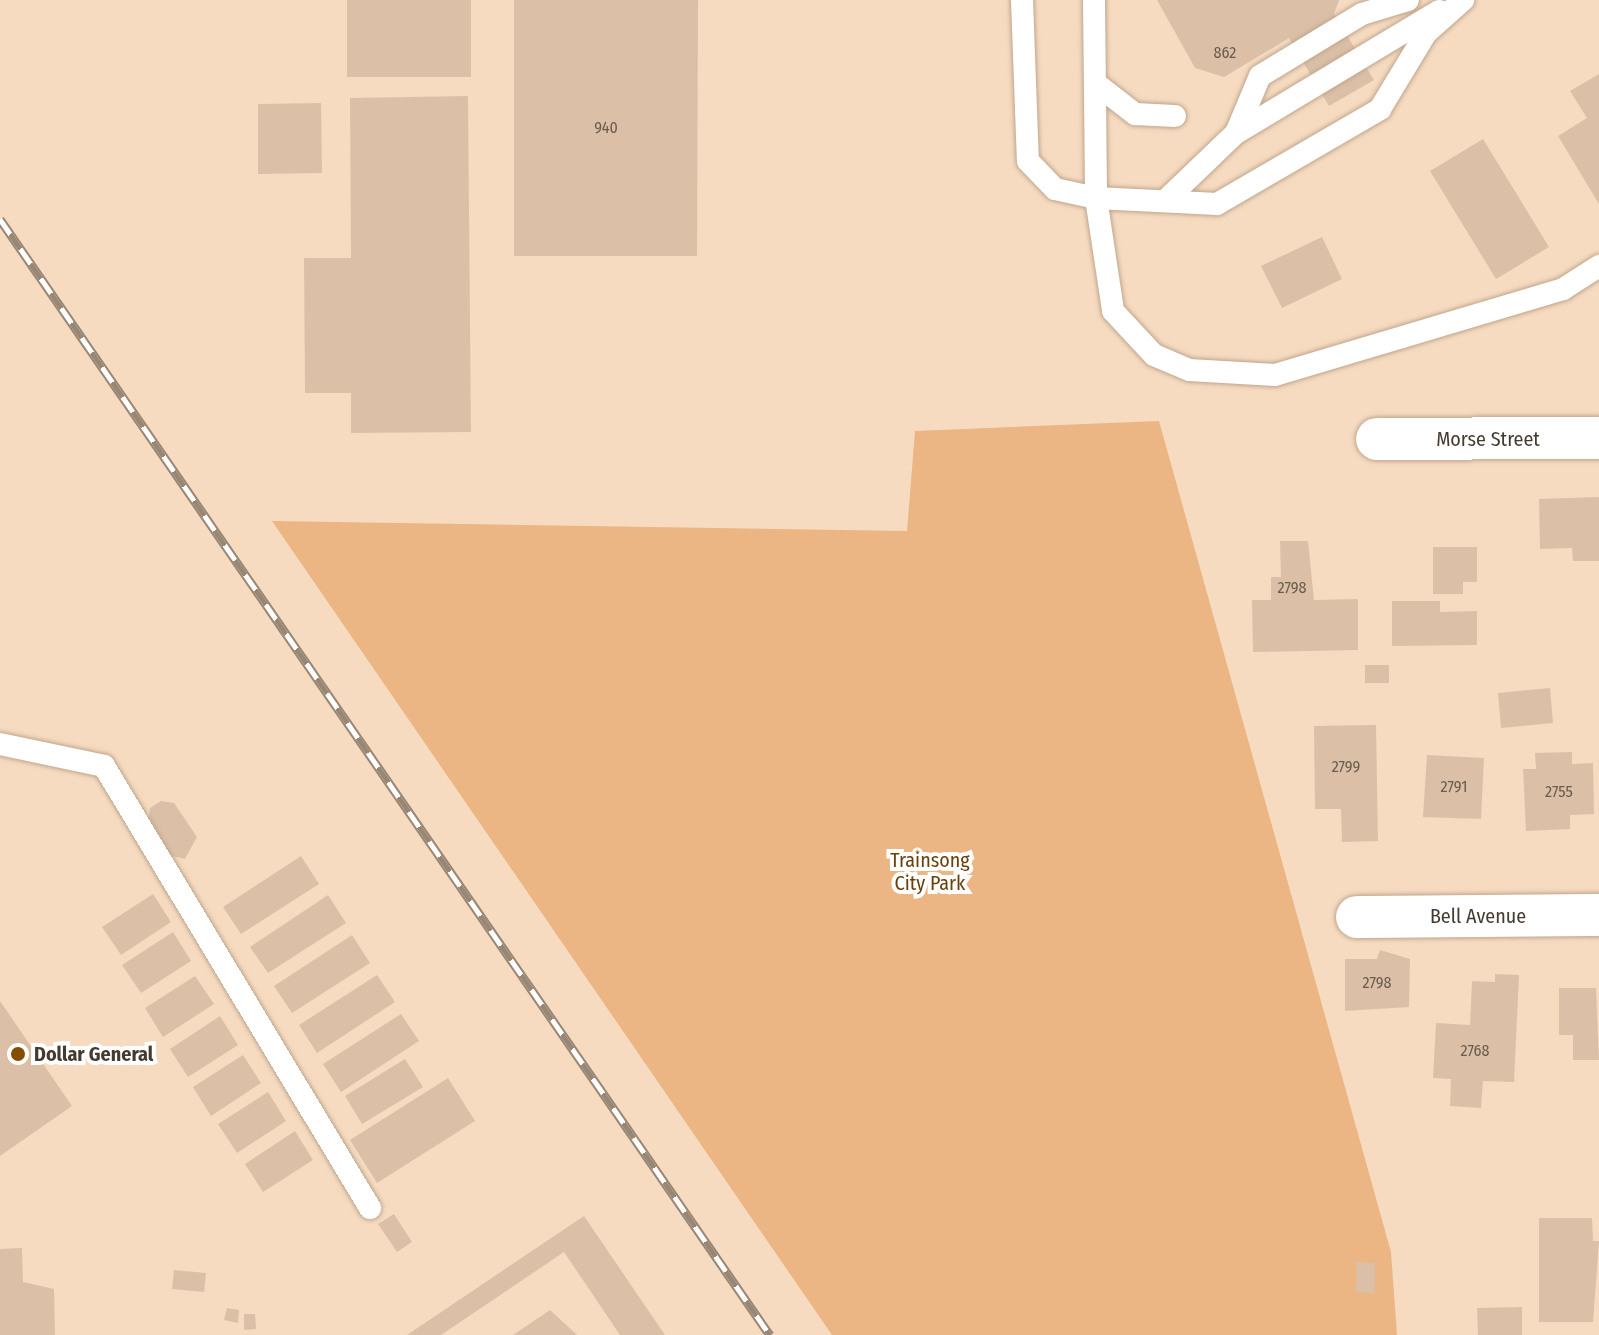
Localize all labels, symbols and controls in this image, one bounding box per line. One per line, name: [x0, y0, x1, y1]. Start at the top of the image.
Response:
house number: 862: [1214, 43, 1236, 63]
house number: 940: [594, 118, 618, 138]
street label: Morse Street: [1436, 427, 1540, 451]
house number: 2798: [1278, 578, 1306, 598]
house number: 2799: [1332, 757, 1360, 777]
house number: 2791: [1441, 777, 1467, 797]
house number: 2755: [1545, 782, 1573, 802]
park label: Trainsong City Park: [890, 849, 970, 896]
street label: Bell Avenue: [1430, 904, 1526, 928]
house number: 2798: [1363, 973, 1391, 993]
house number: 2768: [1461, 1041, 1489, 1061]
place label: Dollar General: [34, 1042, 153, 1066]
marker: Dollar General: [9, 1045, 27, 1063]

